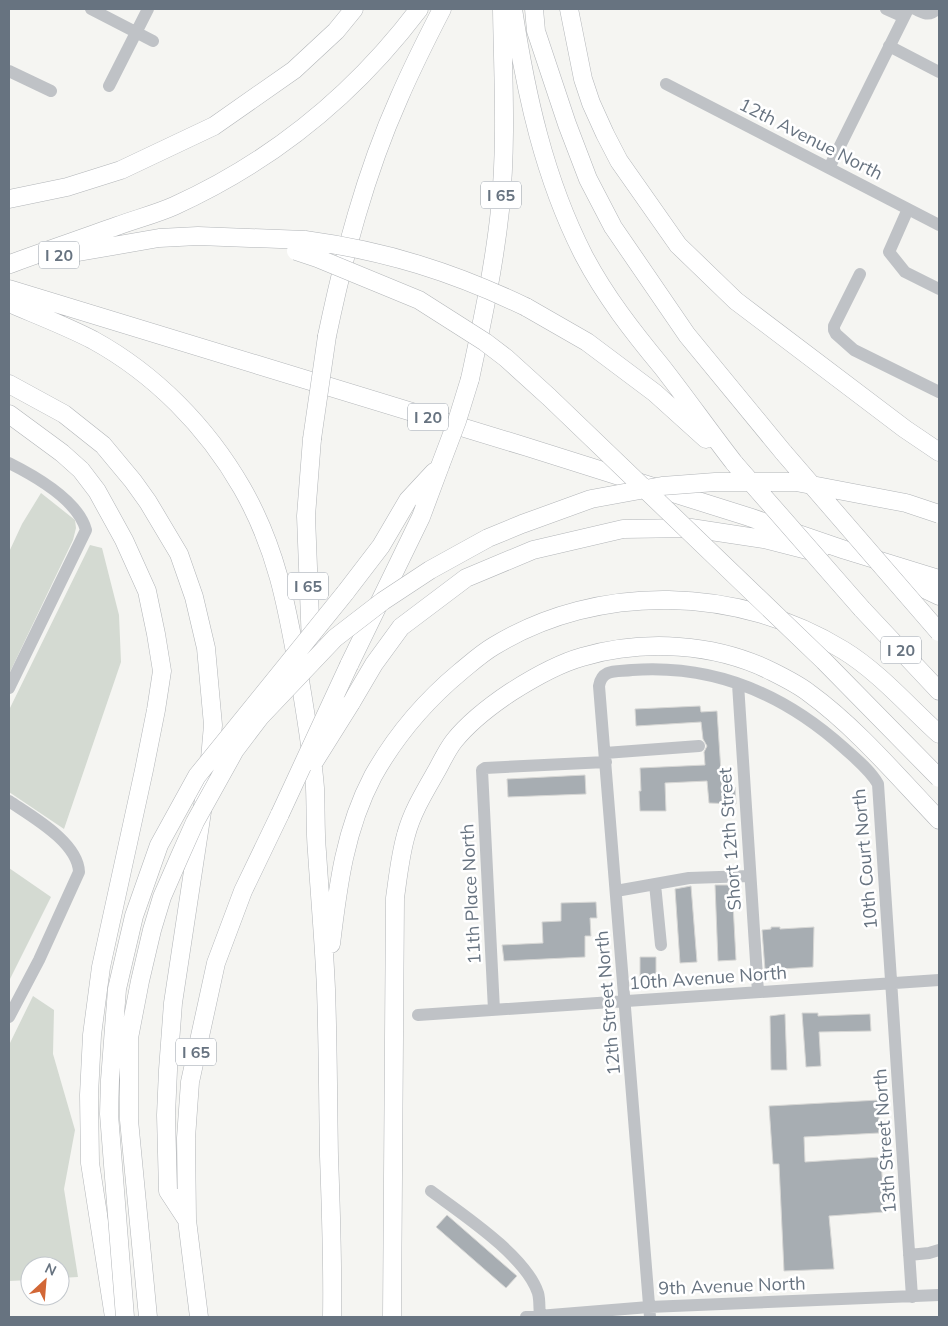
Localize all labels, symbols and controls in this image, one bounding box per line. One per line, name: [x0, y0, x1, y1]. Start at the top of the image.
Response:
street label: 12th Avenue North: [736, 92, 887, 185]
road number: I 65: [481, 182, 521, 208]
road number: I 20: [39, 242, 79, 268]
road number: I 20: [408, 404, 448, 431]
road number: I 65: [288, 572, 328, 600]
road number: I 20: [881, 636, 921, 664]
street label: Short 12th Street: [713, 767, 746, 911]
street label: 10th Court North: [847, 788, 882, 930]
street label: 11th Place North: [455, 823, 486, 965]
street label: 12th Street North: [590, 930, 625, 1076]
street label: 10th Avenue North: [628, 961, 788, 994]
road number: I 65: [176, 1038, 216, 1066]
street label: 13th Street North: [868, 1068, 901, 1214]
north arrow: [20, 1256, 70, 1306]
text: N: [42, 1259, 59, 1280]
street label: 9th Avenue North: [658, 1271, 806, 1300]

